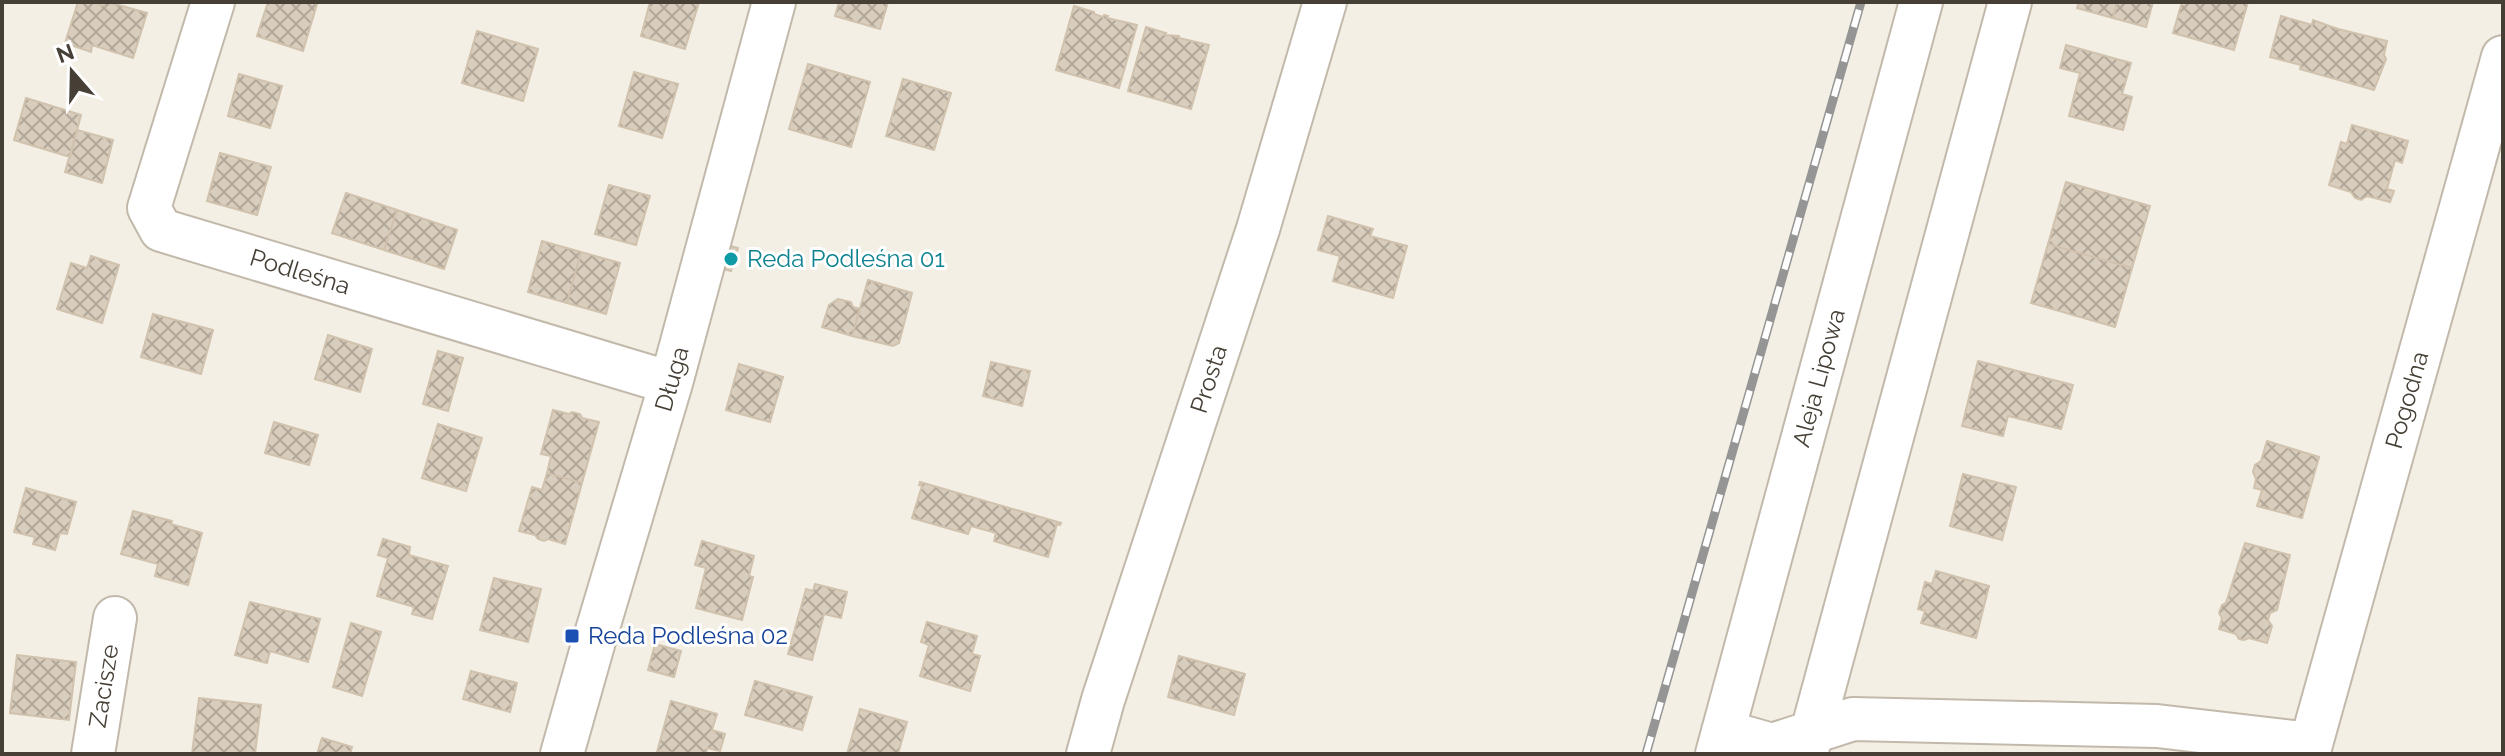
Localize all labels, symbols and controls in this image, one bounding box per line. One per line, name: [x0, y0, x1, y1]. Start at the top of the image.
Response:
north arrow: [32, 32, 112, 112]
text: N: [53, 38, 77, 68]
street label: Podleśna: [247, 243, 354, 300]
place label: Reda Podleśna 01: [747, 244, 945, 273]
marker: Reda Podleśna 01: [722, 250, 740, 268]
street label: Aleja Lipowa: [1786, 306, 1851, 450]
street label: Prosta: [1184, 341, 1233, 417]
street label: Długa: [648, 343, 695, 415]
street label: Pogodna: [2379, 348, 2434, 452]
place label: Reda Podleśna 02: [588, 621, 788, 650]
marker: Reda Podleśna 02: [563, 627, 581, 645]
street label: Zacisze: [83, 642, 124, 730]

